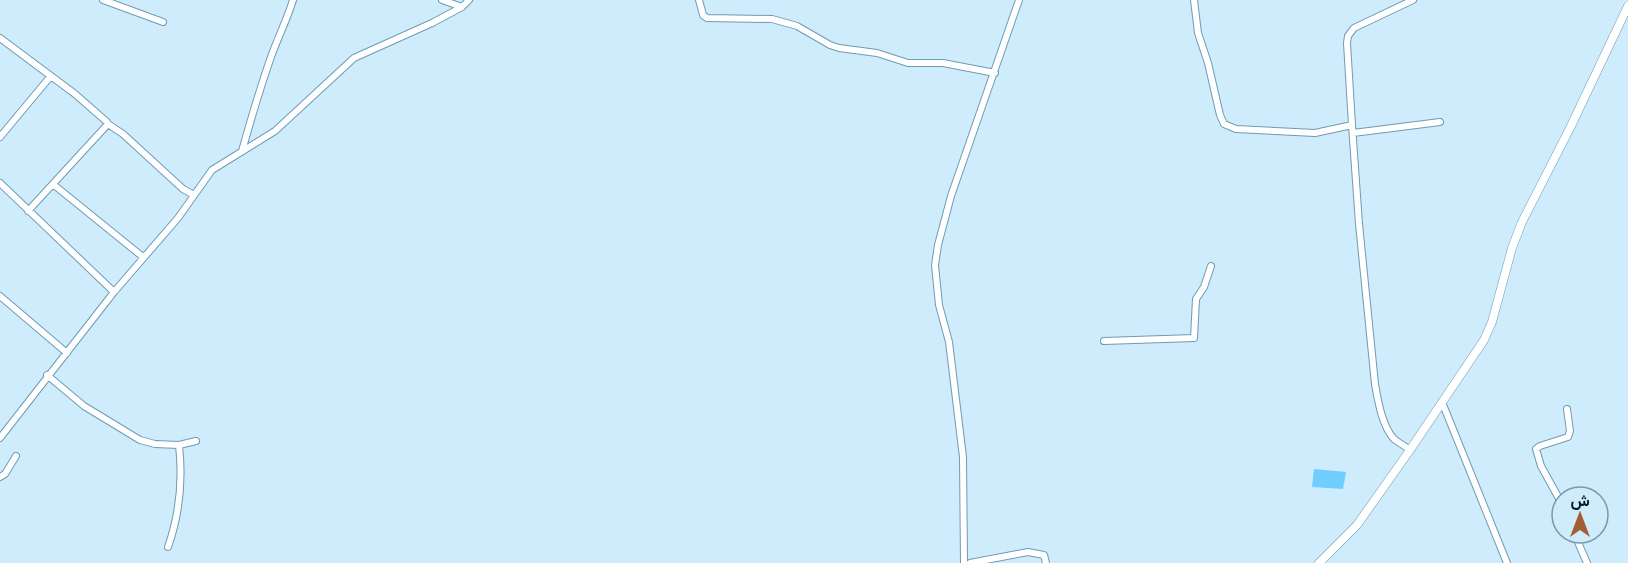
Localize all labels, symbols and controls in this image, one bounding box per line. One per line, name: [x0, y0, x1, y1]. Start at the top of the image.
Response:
north arrow: [1550, 485, 1610, 545]
text: ش: [1570, 490, 1590, 512]

